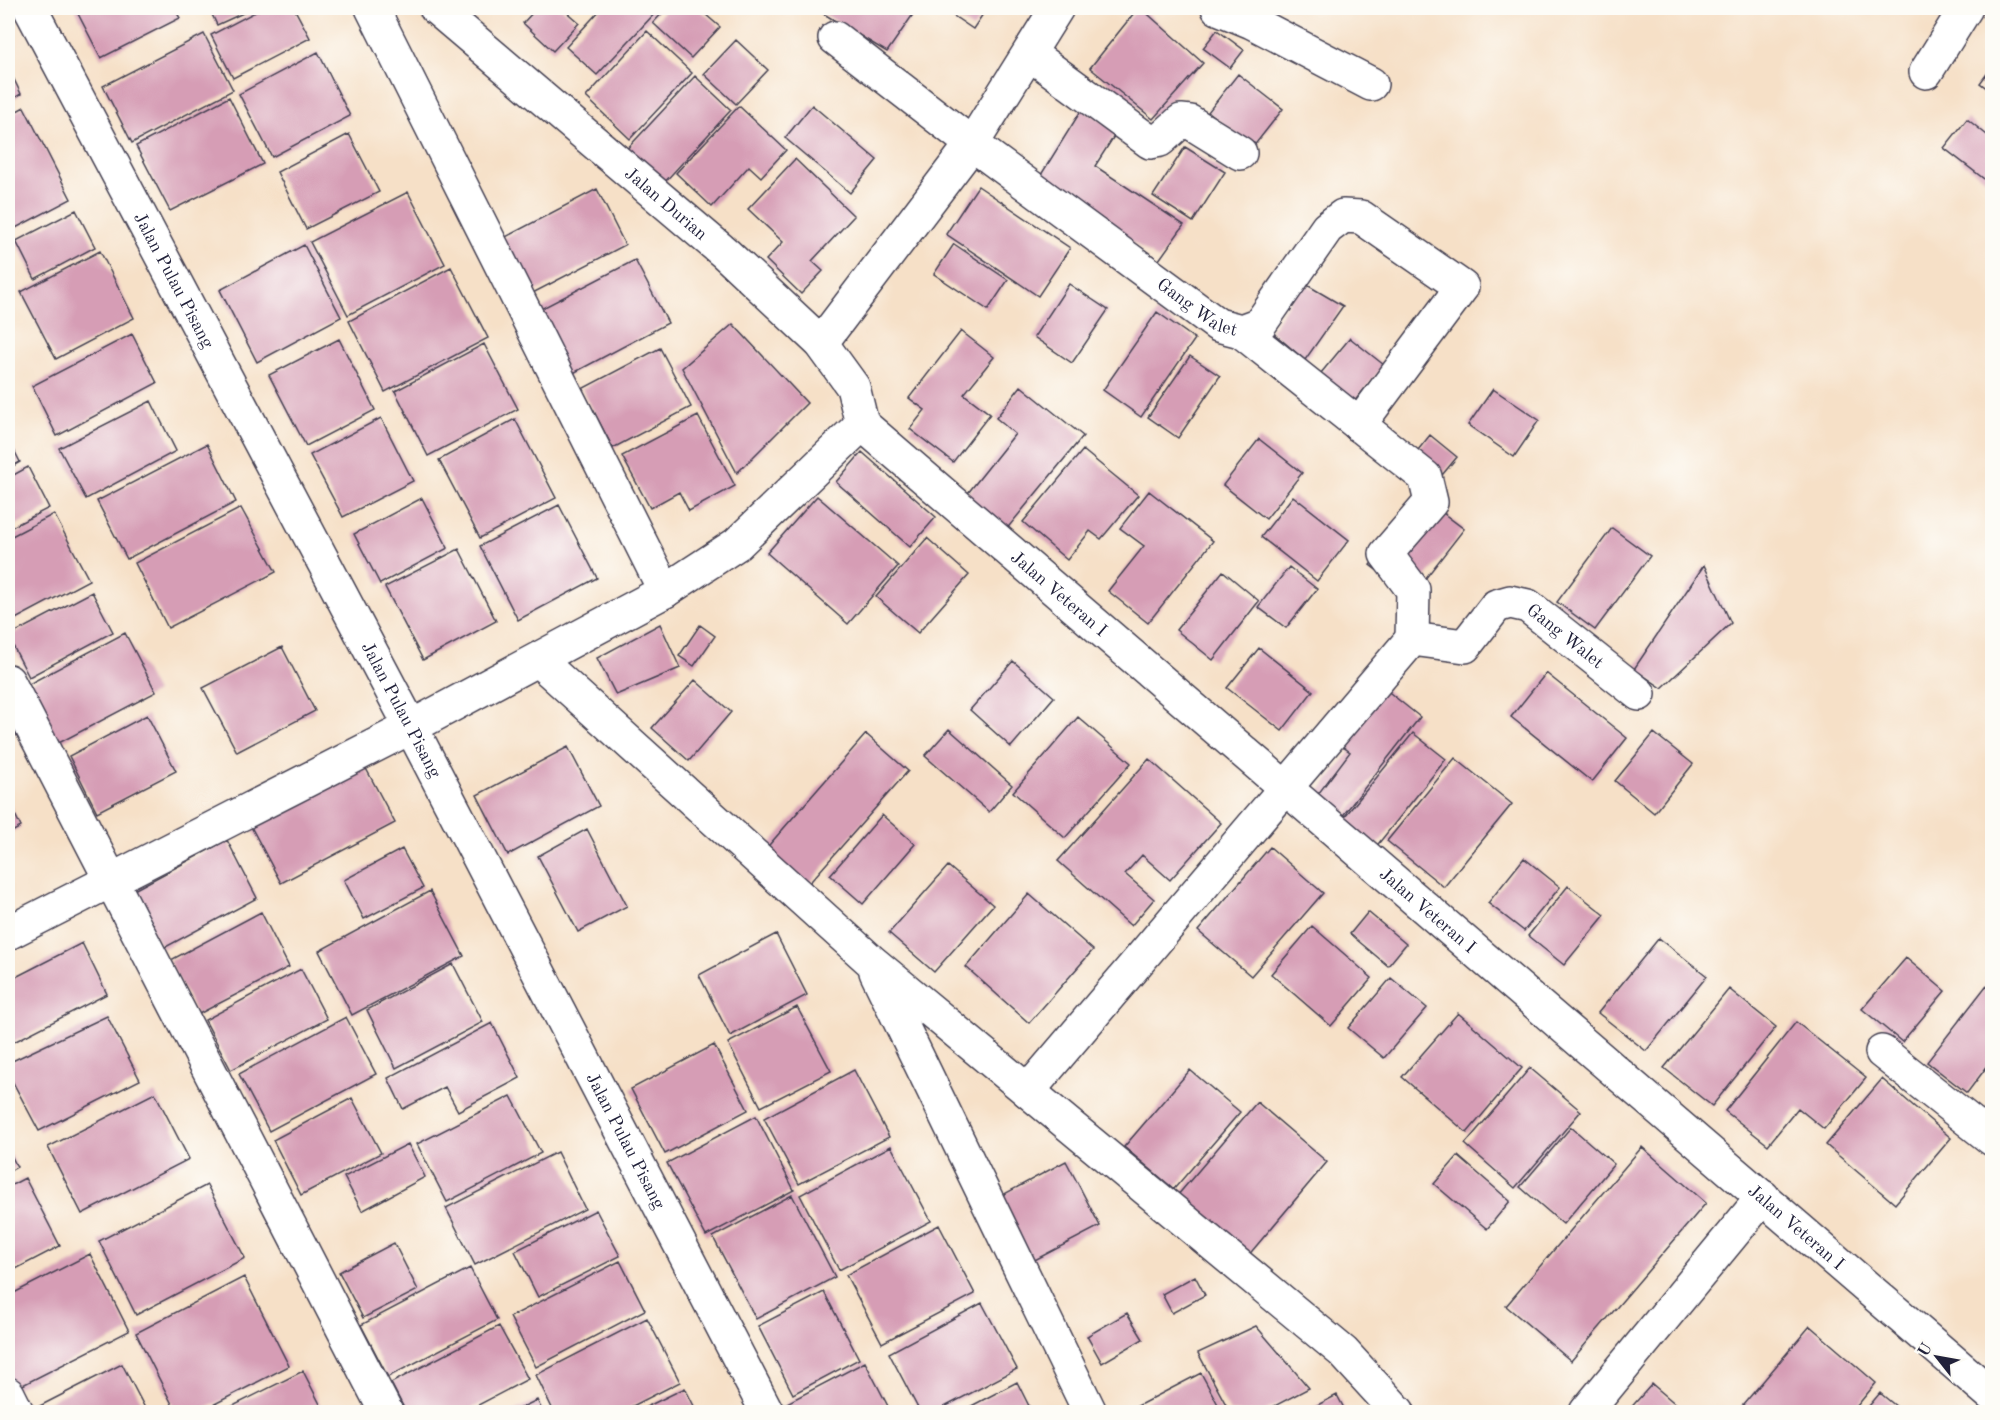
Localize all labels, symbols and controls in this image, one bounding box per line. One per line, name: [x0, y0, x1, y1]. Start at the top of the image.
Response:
street label: Jalan Durian: [621, 164, 710, 244]
street label: Jalan Pulau Pisang: [130, 210, 217, 352]
street label: Gang Walet: [1153, 275, 1239, 340]
street label: Jalan Veteran I: [1007, 548, 1110, 640]
street label: Gang Walet: [1523, 601, 1607, 672]
street label: Jalan Pulau Pisang: [358, 639, 444, 781]
street label: Jalan Veteran I: [1376, 865, 1479, 957]
street label: Jalan Pulau Pisang: [582, 1070, 668, 1213]
street label: Jalan Veteran I: [1744, 1182, 1847, 1274]
north arrow: [1907, 1327, 1967, 1387]
text: U: [1916, 1340, 1936, 1360]

